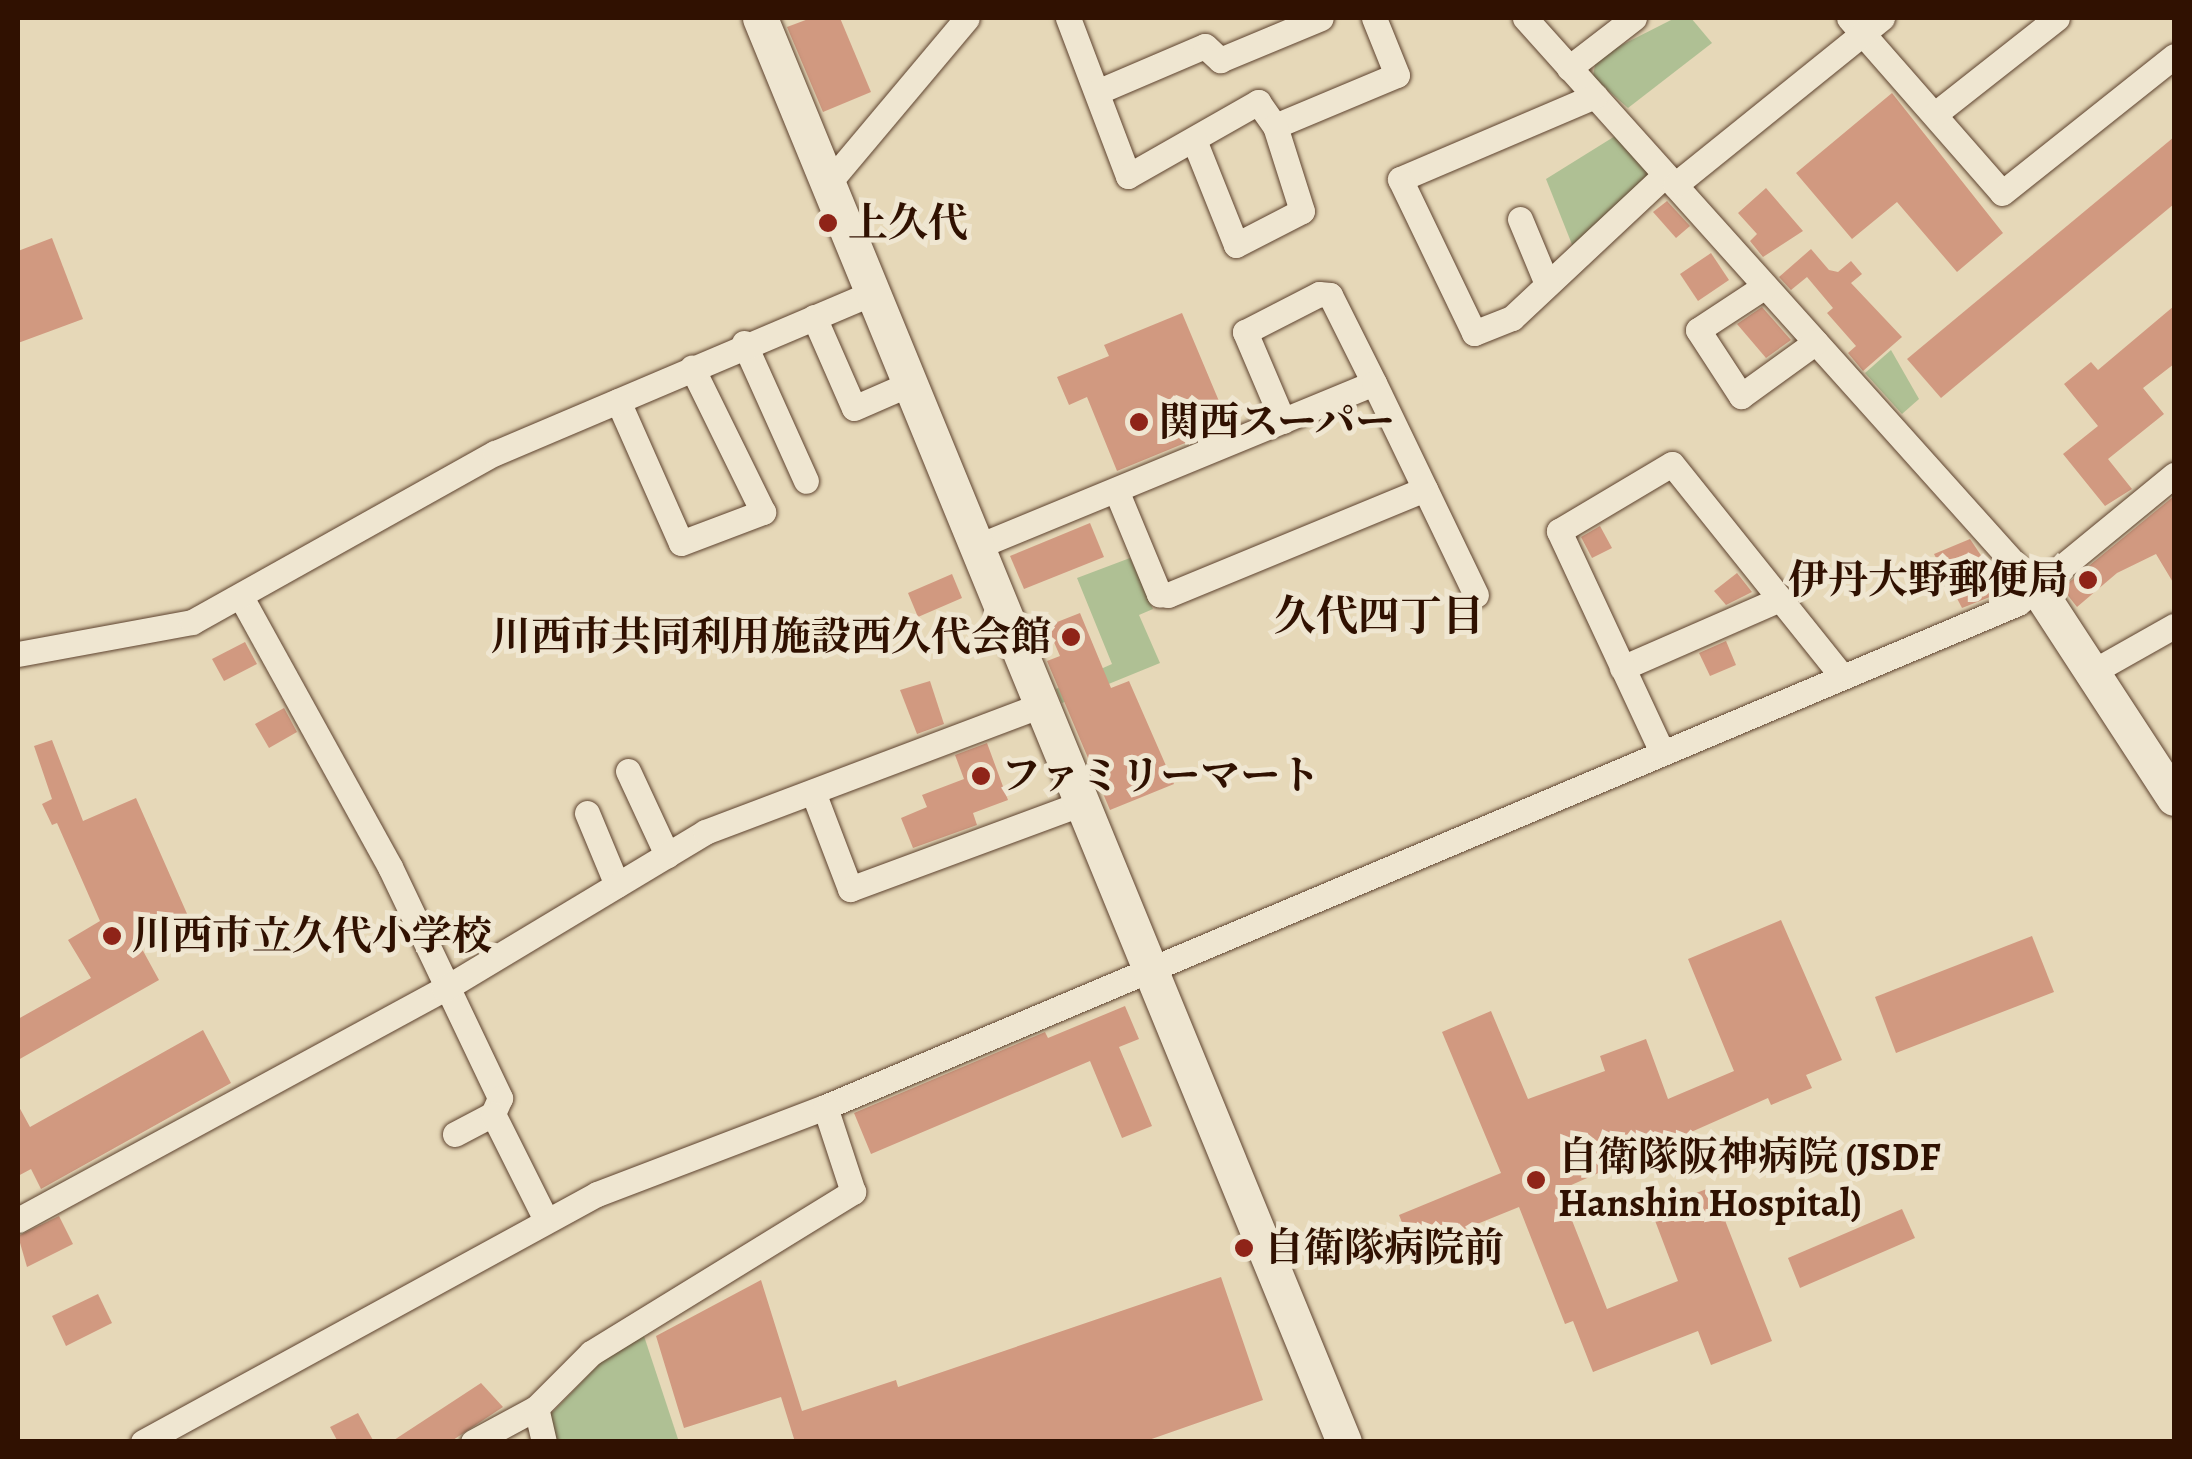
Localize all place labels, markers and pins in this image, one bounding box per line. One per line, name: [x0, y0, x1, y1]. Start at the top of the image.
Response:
place label: 上久代: [848, 199, 968, 247]
marker: 上久代: [817, 212, 839, 234]
place label: 関西スーパー: [1159, 398, 1397, 446]
marker: 関西スーパー: [1128, 411, 1150, 433]
place label: 伊丹大野郵便局: [1788, 556, 2068, 604]
marker: 伊丹大野郵便局: [2077, 569, 2099, 591]
place label: 川西市共同利用施設西久代会館: [491, 613, 1051, 661]
marker: 川西市共同利用施設西久代会館: [1060, 626, 1082, 648]
place label: ファミリーマート: [1001, 752, 1321, 800]
marker: ファミリーマート: [970, 765, 992, 787]
place label: 川西市立久代小学校: [132, 912, 492, 960]
marker: 川西市立久代小学校: [101, 925, 123, 947]
place label: 自衛隊阪神病院 (JSDF Hanshin Hospital): [1558, 1133, 1940, 1227]
marker: 自衛隊阪神病院 (JSDF Hanshin Hospital): [1523, 1167, 1549, 1193]
place label: 自衛隊病院前: [1264, 1224, 1504, 1272]
marker: 自衛隊病院前: [1233, 1237, 1255, 1259]

